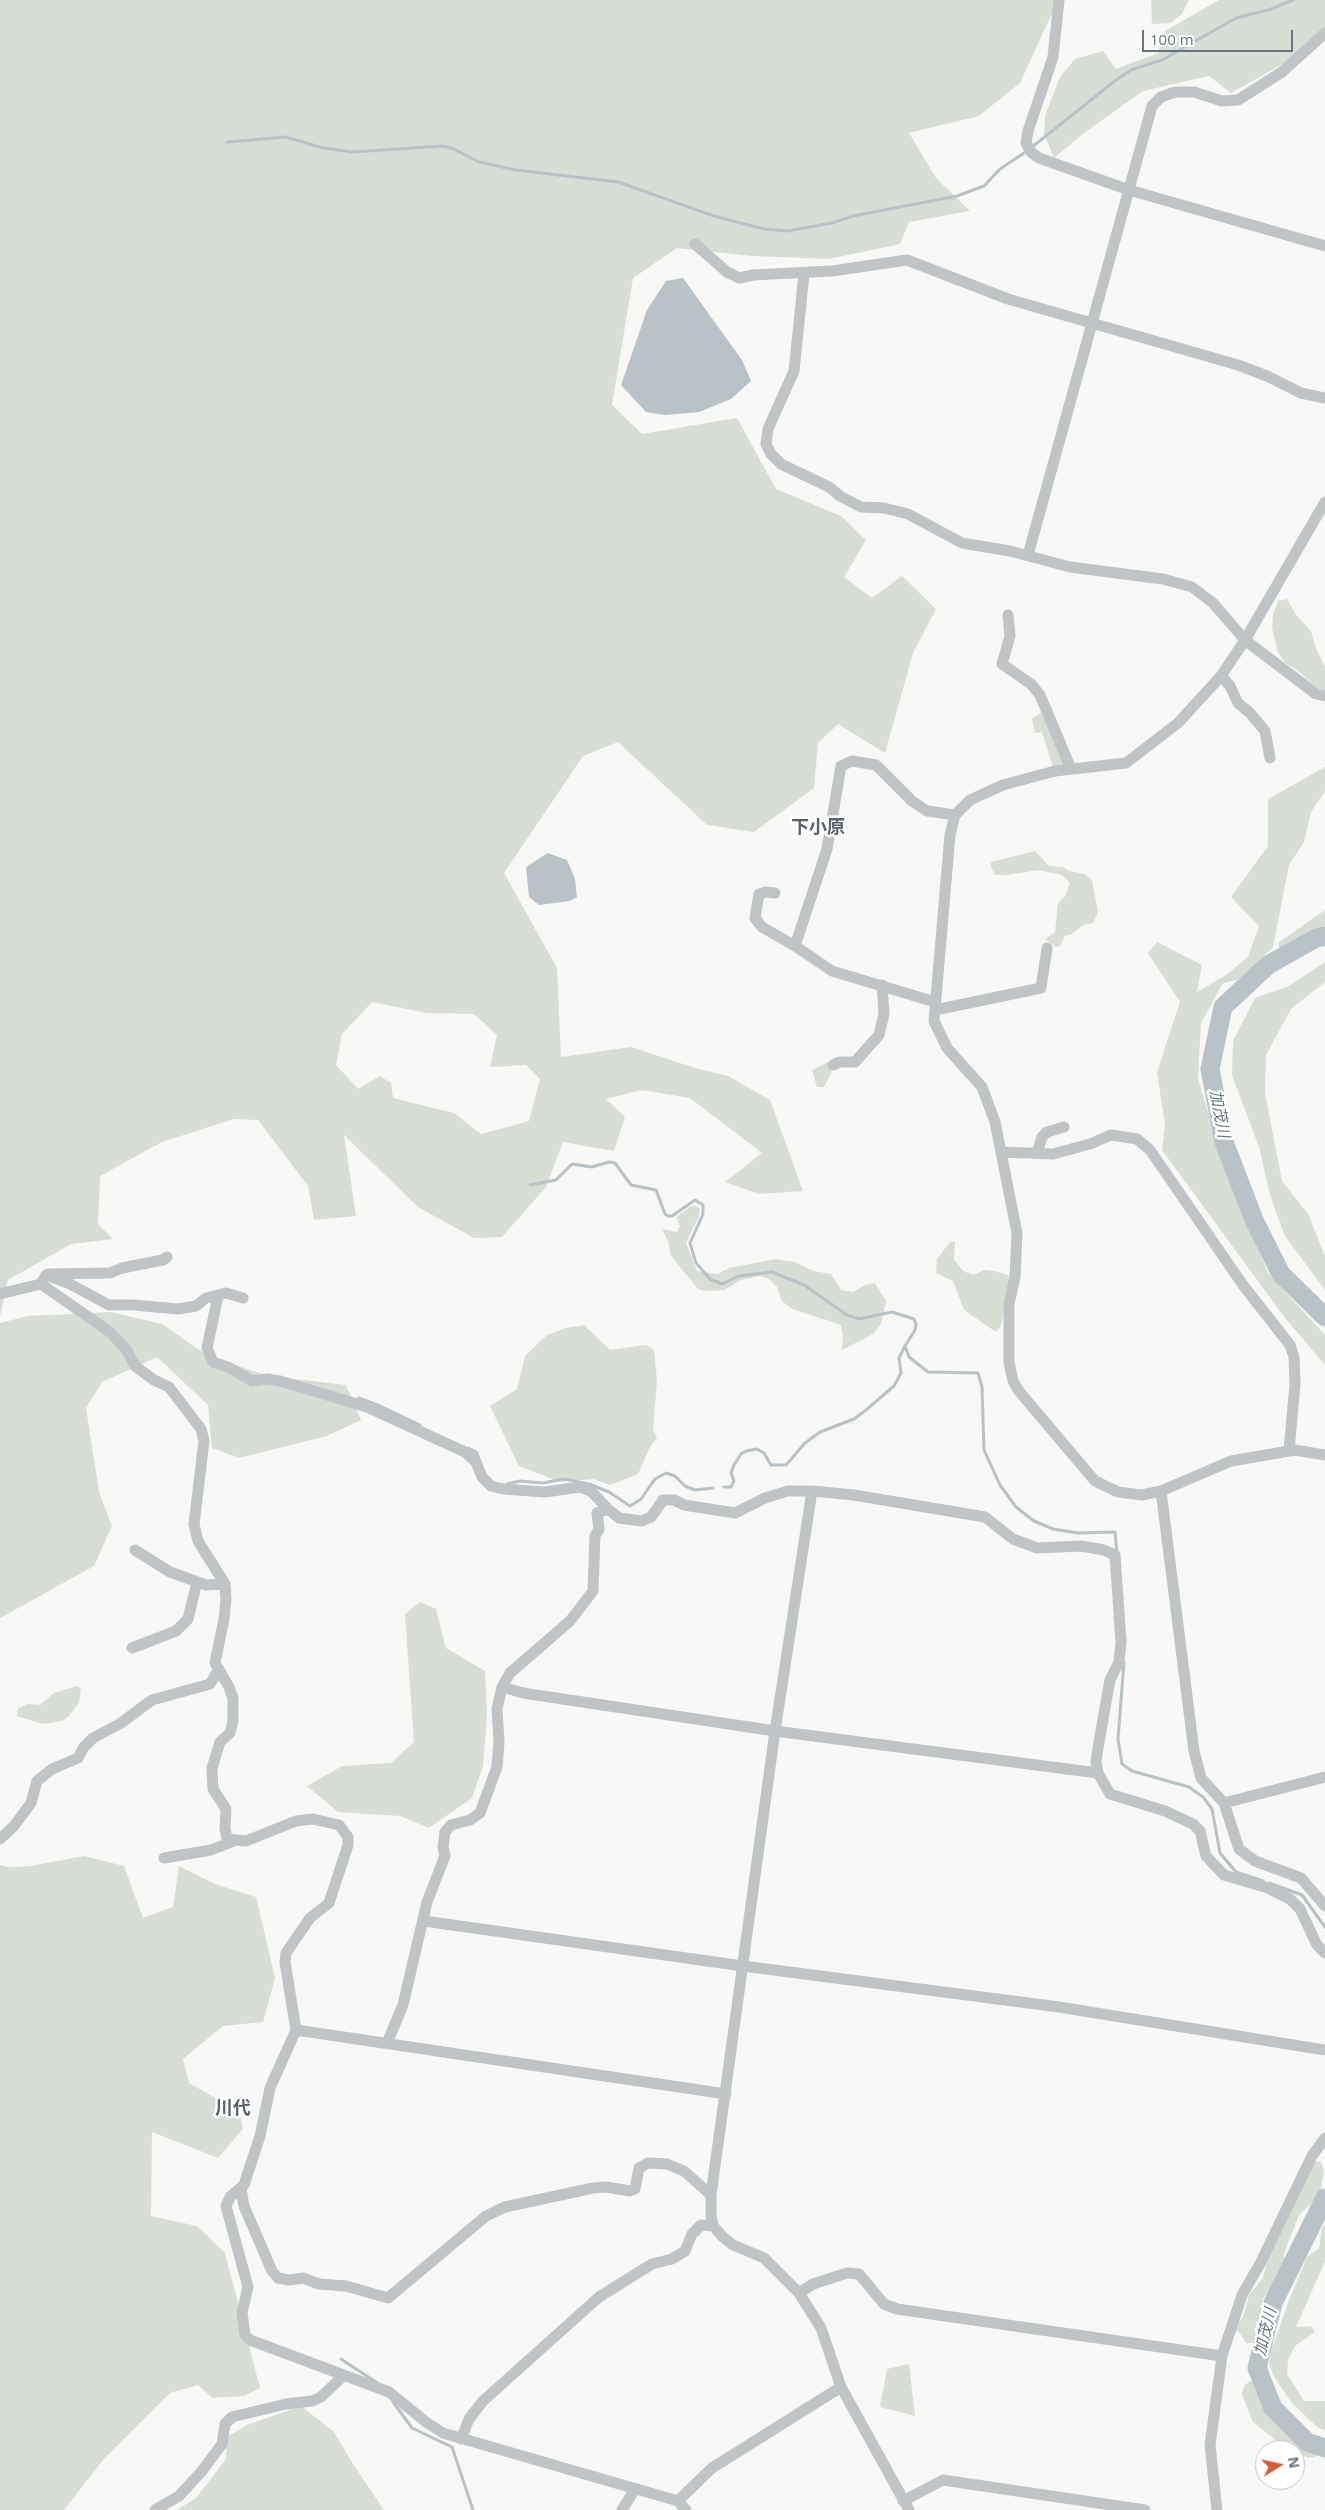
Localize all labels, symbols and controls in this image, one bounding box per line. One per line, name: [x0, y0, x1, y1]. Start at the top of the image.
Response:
scale bar: [1145, 20, 1296, 52]
text: 100 m: [1150, 29, 1194, 49]
district label: 下小原: [791, 817, 845, 839]
water label: 加茂川: [1205, 1089, 1233, 1139]
district label: 川代: [215, 2098, 251, 2120]
water label: 加茂川: [1251, 2306, 1281, 2358]
north arrow: [1255, 2440, 1305, 2490]
text: N: [1284, 2455, 1305, 2470]

